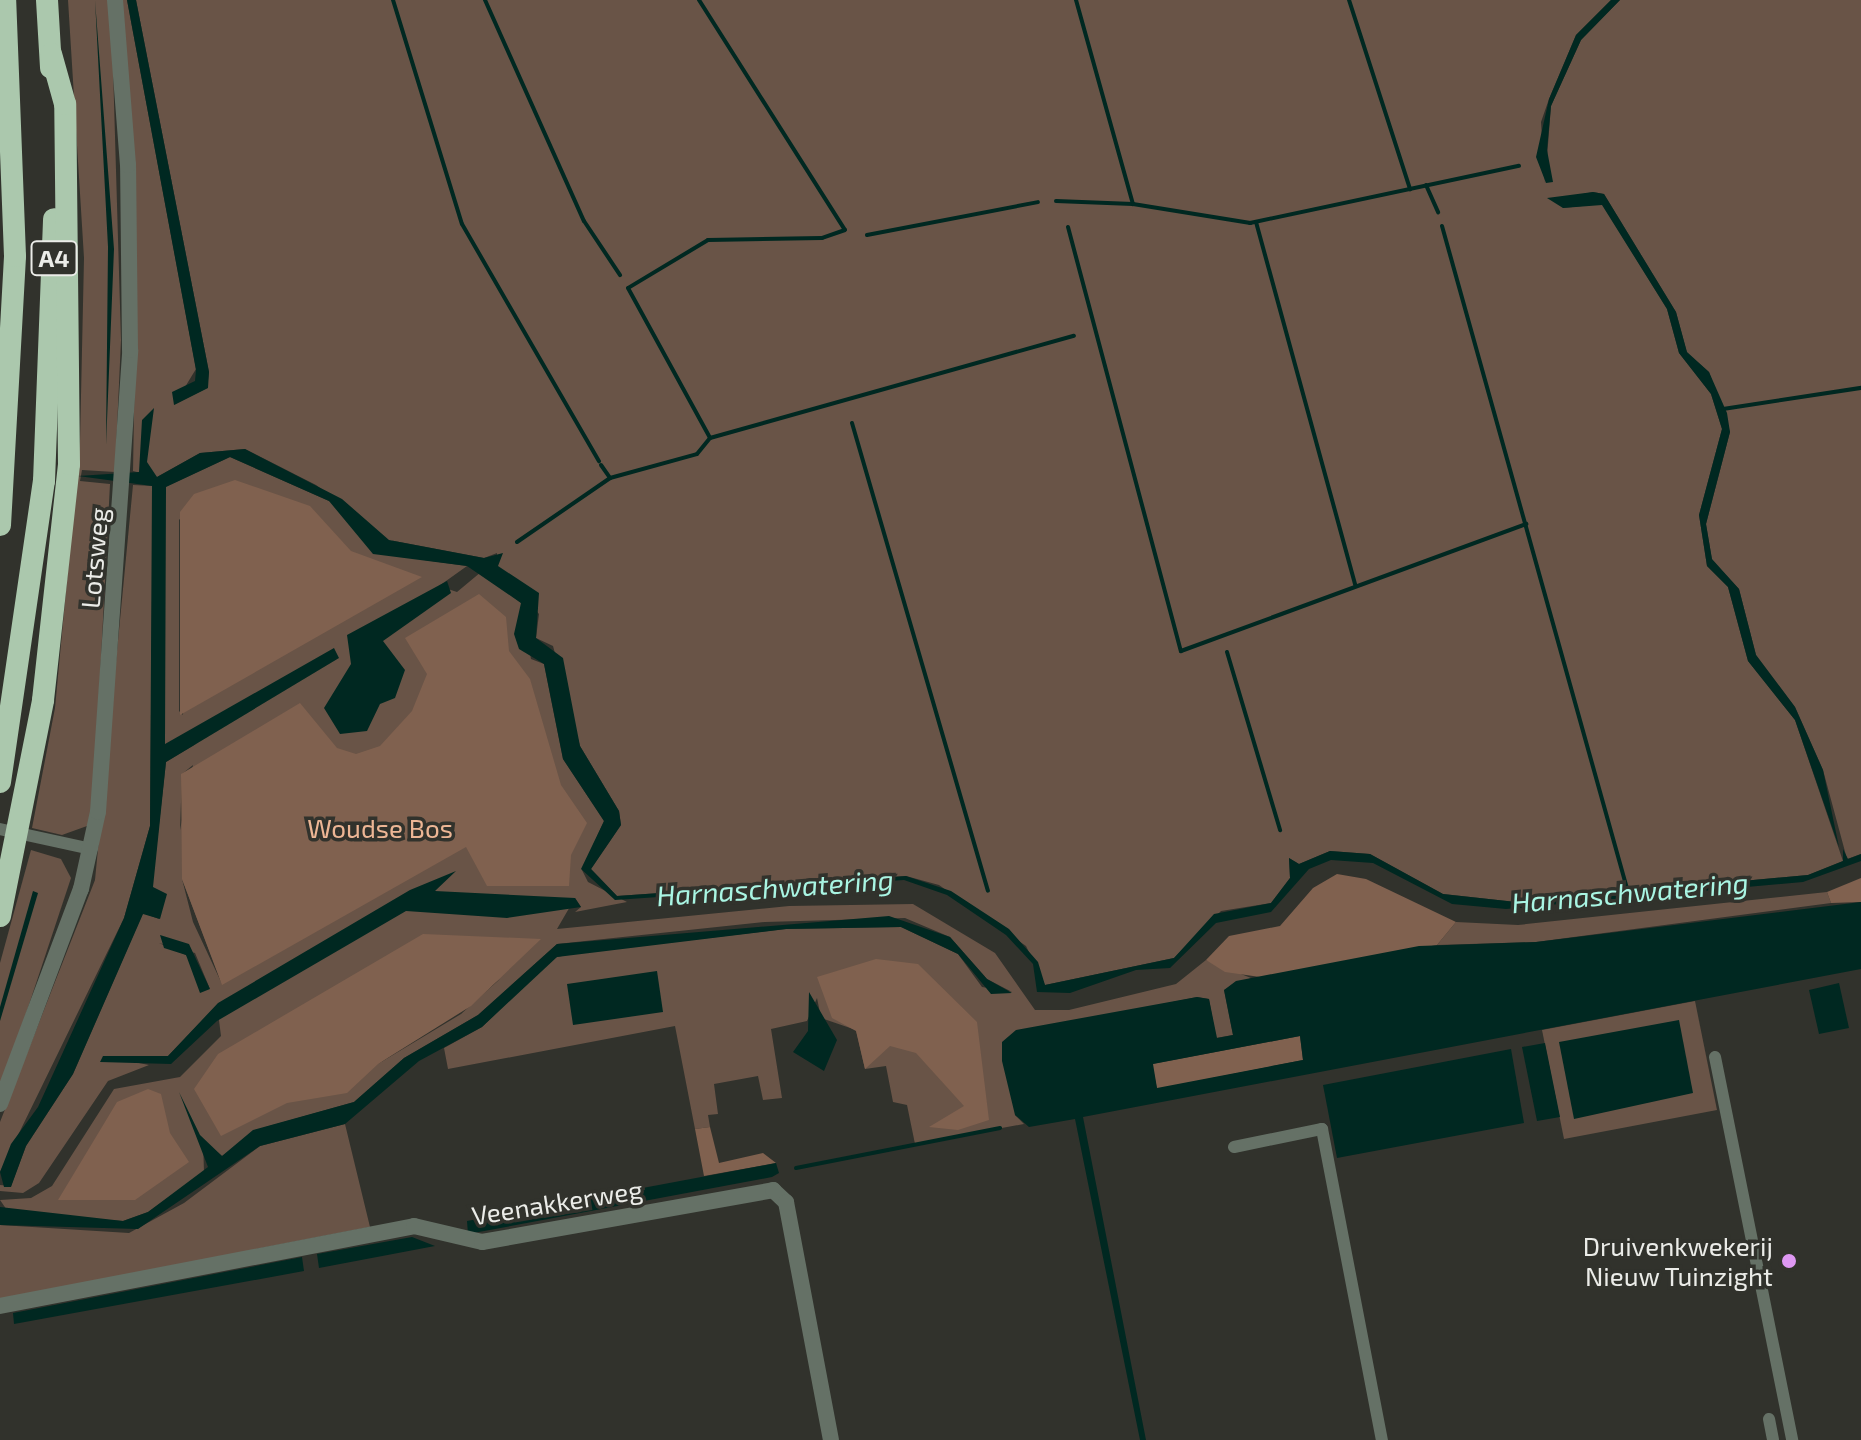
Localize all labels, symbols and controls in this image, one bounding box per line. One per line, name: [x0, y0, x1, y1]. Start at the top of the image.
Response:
road number: A4: [30, 238, 78, 278]
street label: Lotsweg: [74, 506, 114, 610]
park label: Woudse Bos: [307, 812, 453, 844]
water label: Harnaschwatering: [655, 862, 895, 912]
water label: Harnaschwatering: [1510, 865, 1750, 919]
street label: Veenakkerweg: [469, 1173, 645, 1231]
place label: Druivenkwekerij Nieuw Tuinzight: [1583, 1230, 1773, 1292]
marker: Druivenkwekerij Nieuw Tuinzight: [1780, 1252, 1798, 1270]

